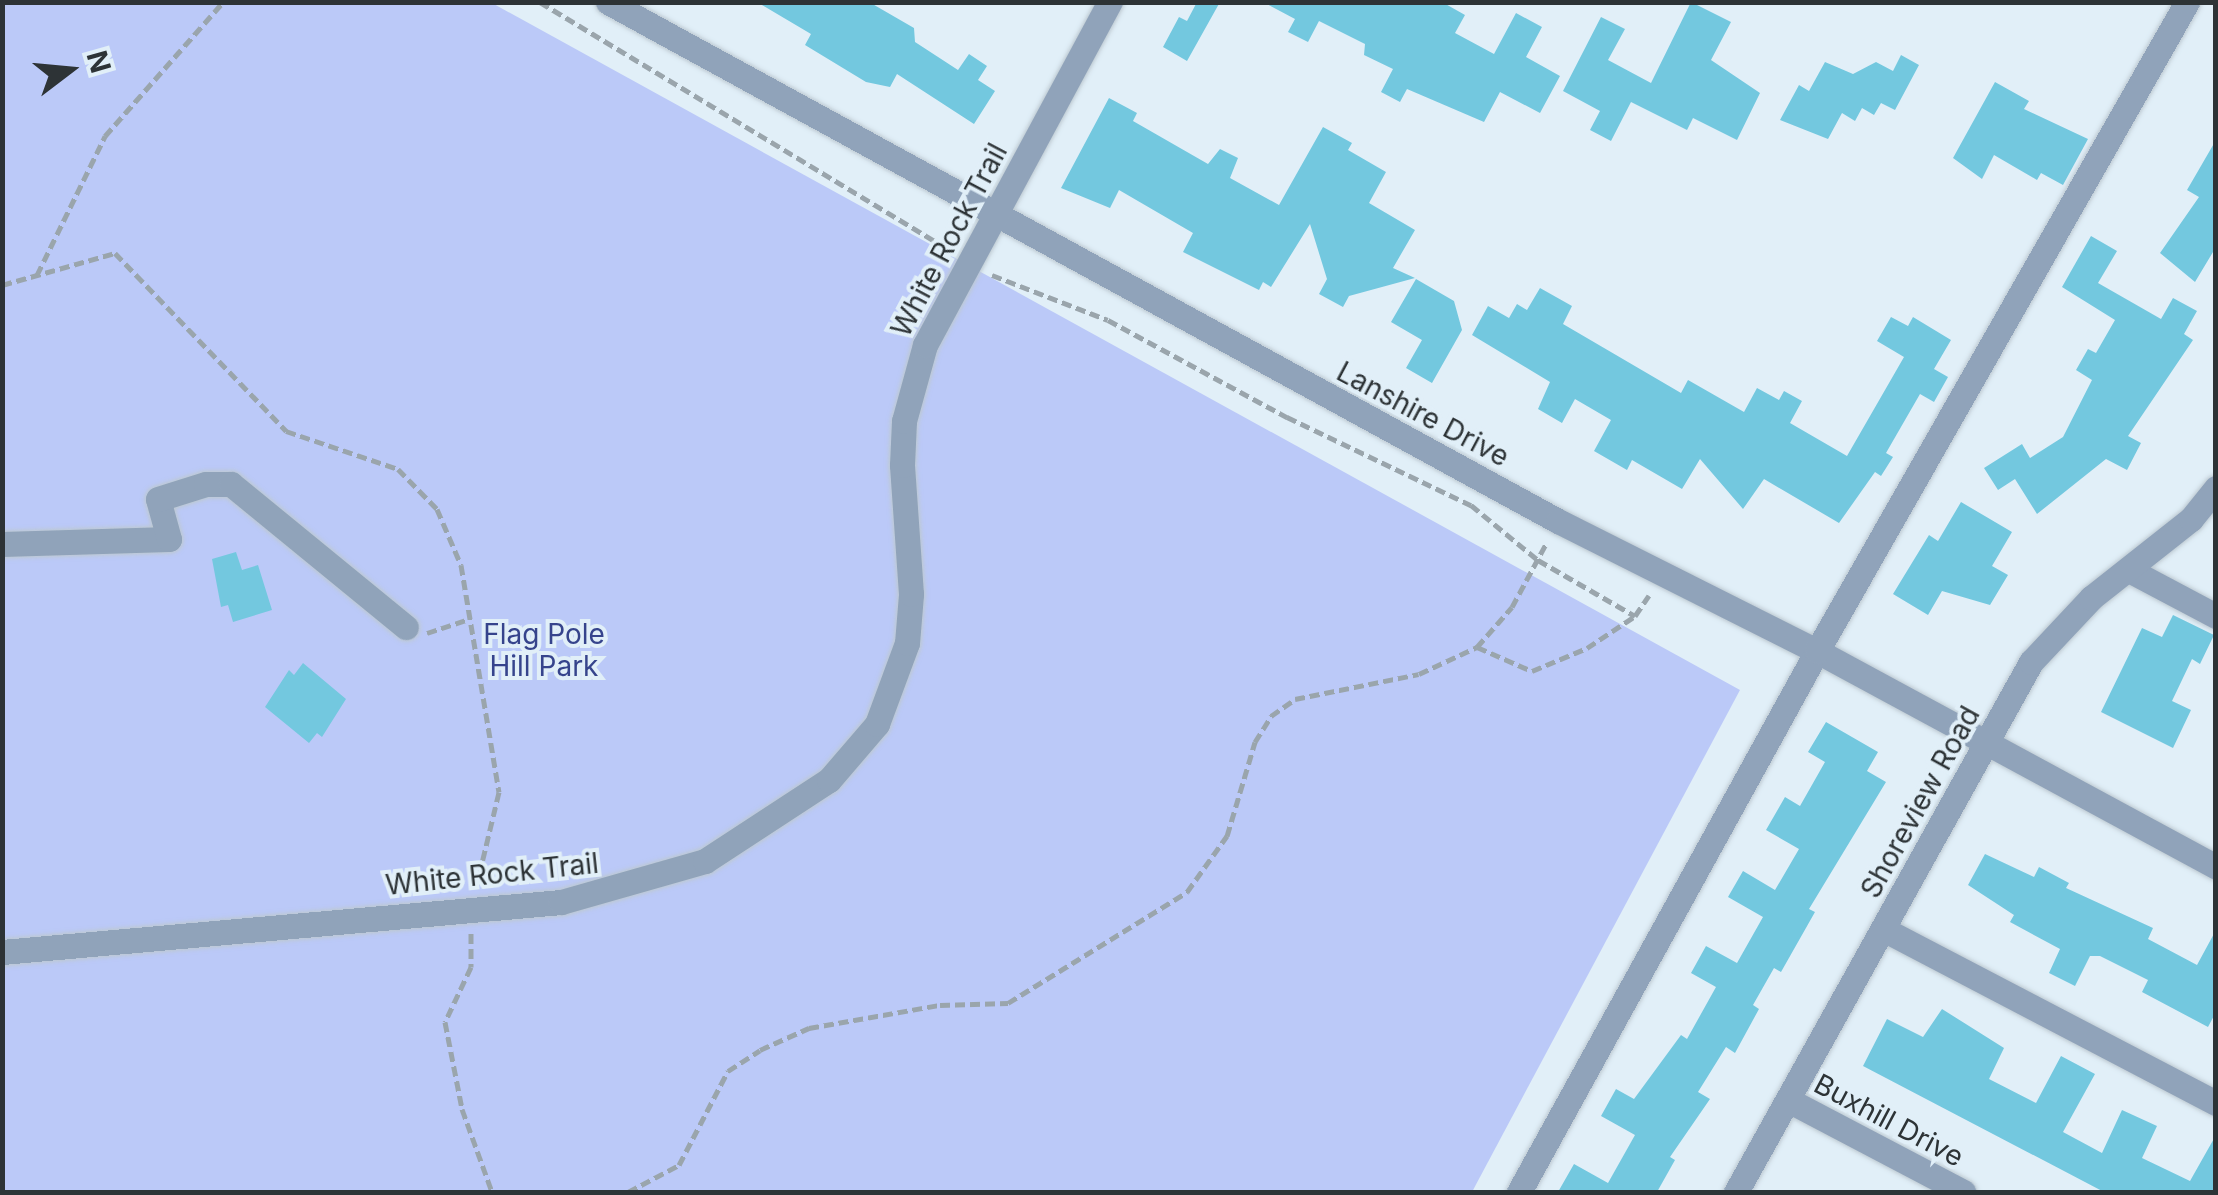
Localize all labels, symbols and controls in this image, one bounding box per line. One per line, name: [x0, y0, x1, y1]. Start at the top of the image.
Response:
north arrow: [20, 20, 120, 120]
text: N: [80, 47, 118, 77]
street label: White Rock Trail: [884, 138, 1014, 342]
street label: Lanshire Drive: [1331, 355, 1515, 473]
park label: Flag Pole Hill Park: [483, 617, 605, 683]
street label: Shoreview Road: [1853, 700, 1987, 904]
street label: White Rock Trail: [384, 846, 600, 902]
street label: Buxhill Drive: [1809, 1067, 1969, 1173]

